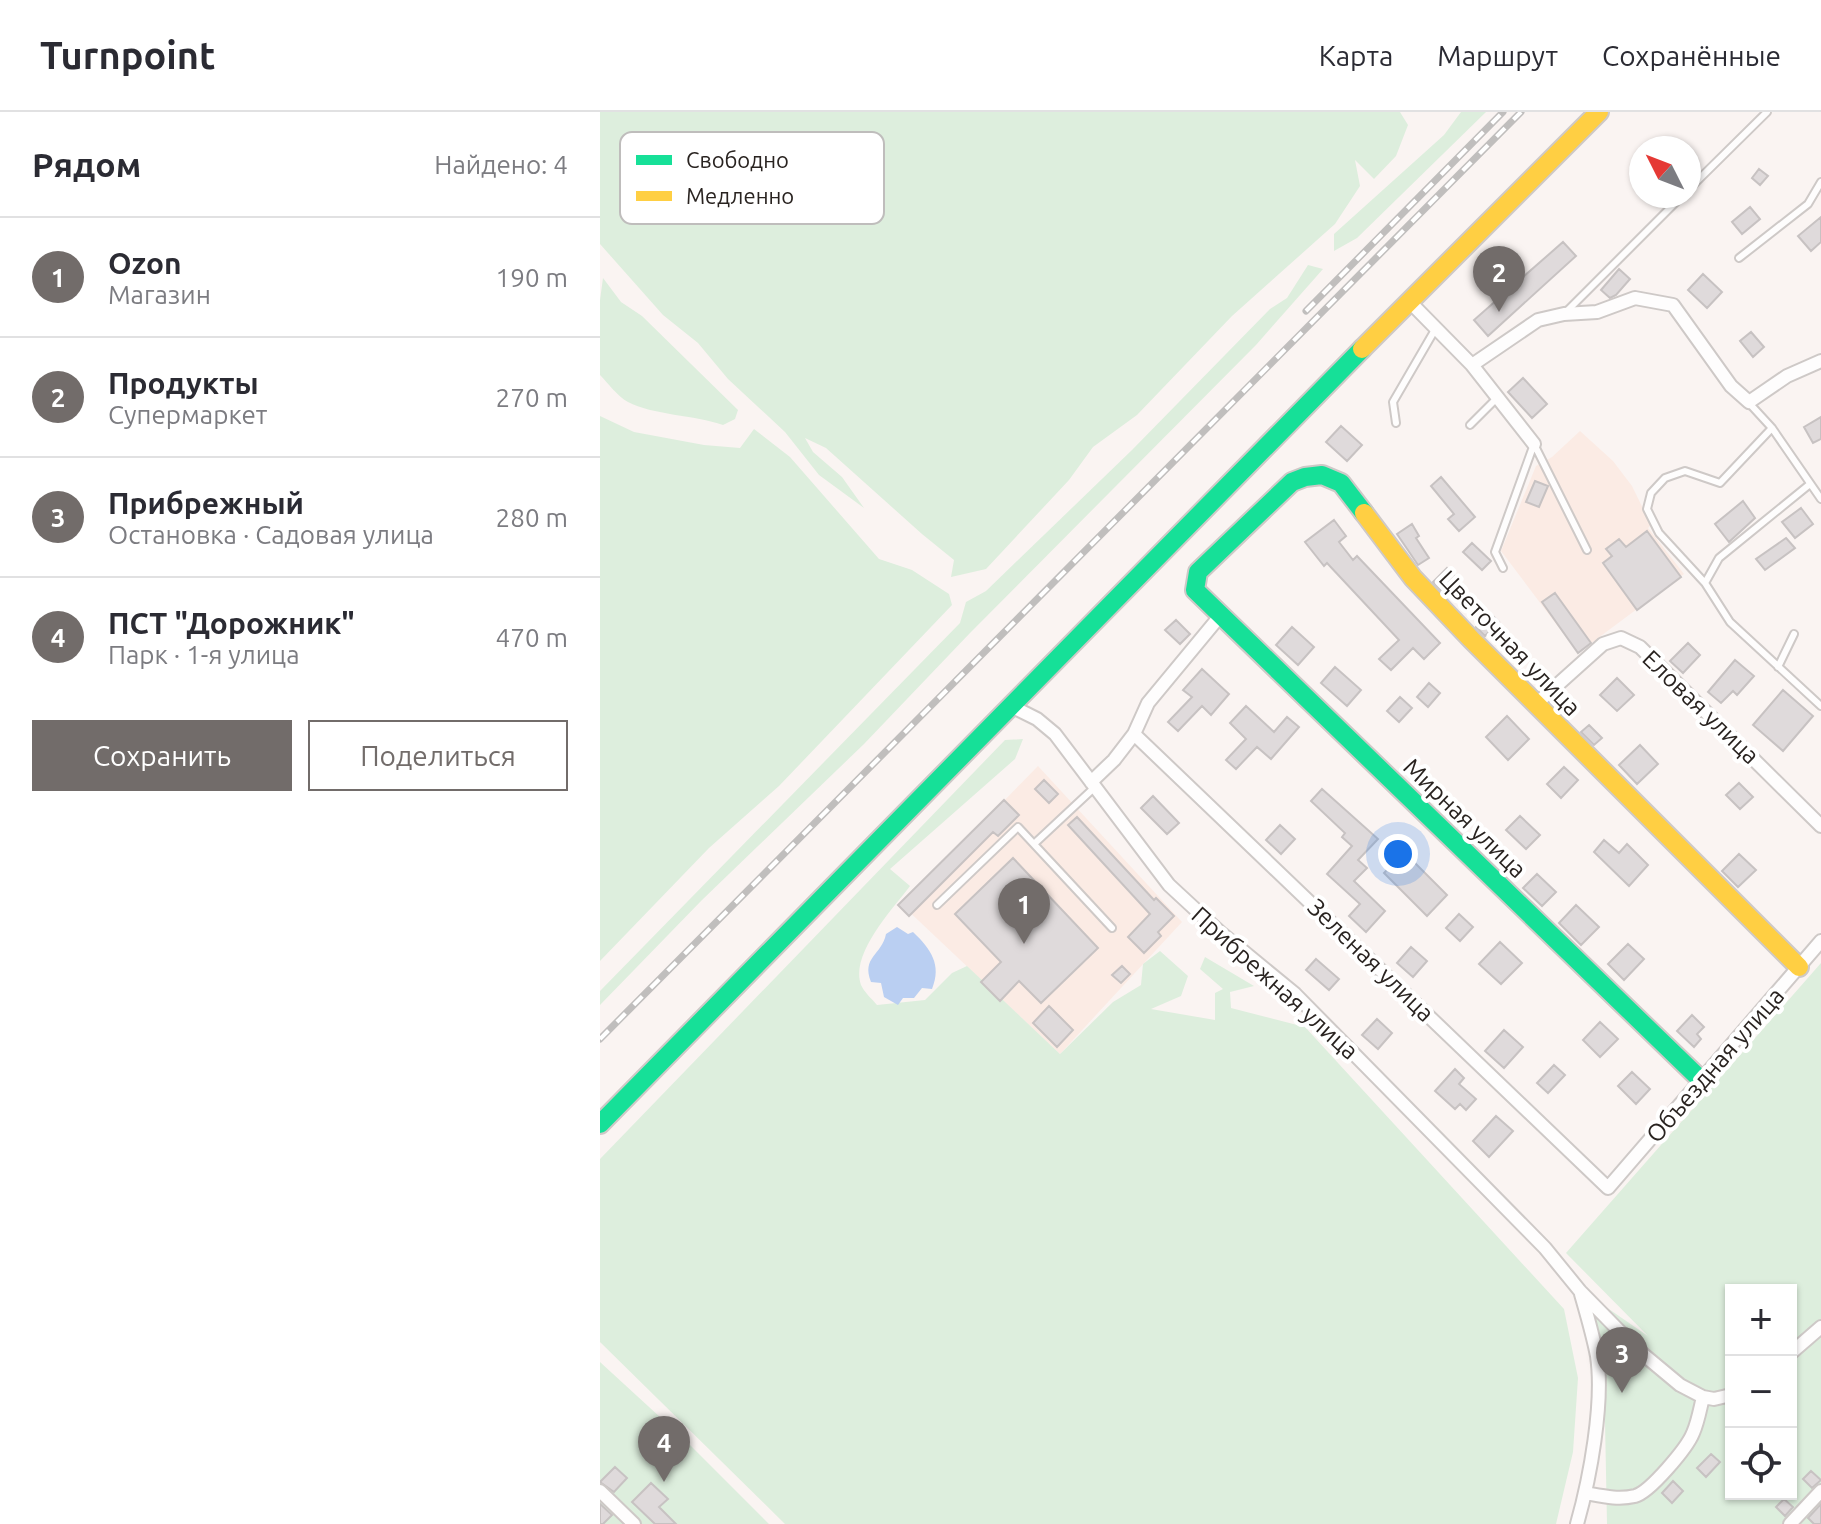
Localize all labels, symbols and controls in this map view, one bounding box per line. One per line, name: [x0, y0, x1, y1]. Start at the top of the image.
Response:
text: Turnpoint: [40, 34, 215, 76]
text: Карта: [1319, 40, 1393, 71]
text: Маршрут: [1437, 40, 1558, 71]
text: Сохранённые: [1602, 40, 1781, 71]
legend: [620, 132, 884, 224]
north arrow: [1629, 136, 1701, 208]
text: Рядом: [32, 145, 141, 183]
text: Свободно: [686, 147, 789, 172]
text: Найдено: 4: [434, 150, 568, 179]
text: Медленно: [686, 183, 794, 208]
text: Ozon: [108, 246, 182, 280]
pin: 2: [1473, 246, 1525, 312]
text: 1: [51, 263, 65, 292]
text: 190 m: [496, 263, 568, 292]
text: Магазин: [108, 280, 211, 309]
text: Продукты: [108, 366, 259, 400]
text: 2: [51, 383, 65, 412]
text: 270 m: [496, 383, 568, 412]
text: Супермаркет: [108, 400, 267, 429]
text: Прибрежный: [108, 486, 304, 520]
text: 3: [51, 503, 65, 532]
text: 280 m: [496, 503, 568, 532]
text: Остановка · Садовая улица: [108, 520, 434, 549]
street label: Цветочная улица: [1434, 565, 1586, 721]
text: ПСТ "Дорожник": [108, 606, 355, 640]
text: 4: [51, 623, 65, 652]
text: 470 m: [496, 623, 568, 652]
text: Парк · 1-я улица: [108, 640, 300, 669]
street label: Еловая улица: [1637, 645, 1765, 769]
button: Сохранить: [32, 720, 292, 791]
button: Поделиться: [308, 720, 568, 791]
street label: Мирная улица: [1398, 753, 1532, 883]
your location: [1378, 834, 1418, 874]
pin: 1: [998, 878, 1050, 944]
street label: Зеленая улица: [1302, 893, 1440, 1027]
street label: Прибрежная улица: [1186, 901, 1364, 1065]
street label: Объездная улица: [1641, 982, 1789, 1148]
map controls: [1725, 1284, 1797, 1500]
button: +: [1725, 1284, 1797, 1356]
pin: 3: [1596, 1327, 1648, 1393]
button: −: [1725, 1356, 1797, 1428]
pin: 4: [638, 1416, 690, 1482]
button: locate: [1725, 1428, 1797, 1500]

